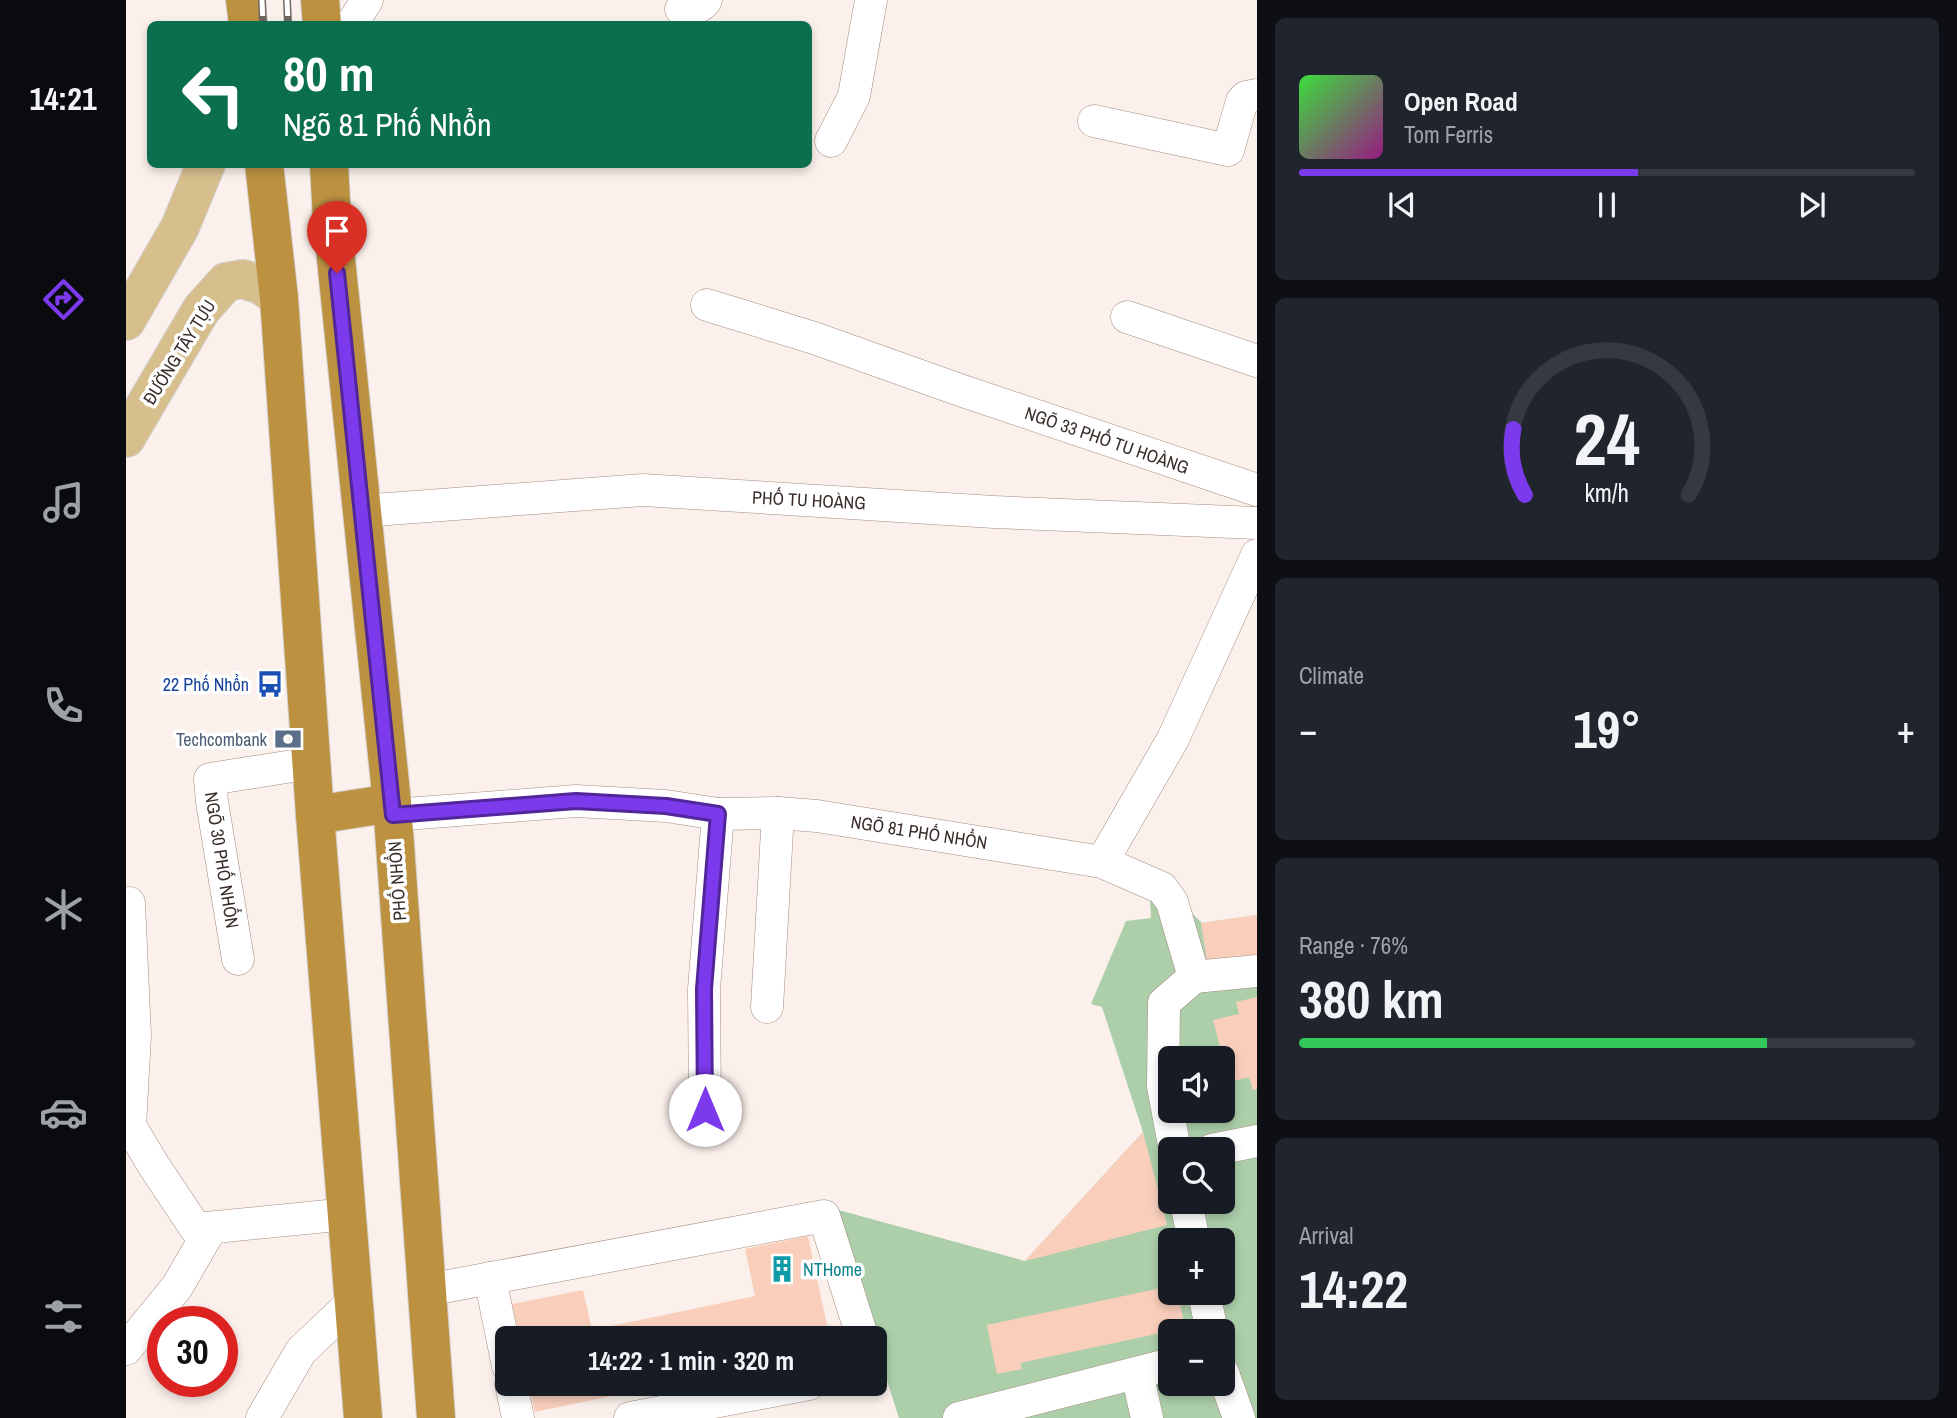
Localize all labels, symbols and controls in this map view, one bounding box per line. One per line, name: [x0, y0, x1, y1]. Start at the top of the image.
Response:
text: 80 m: [283, 40, 375, 106]
icon: left: [168, 49, 259, 140]
text: 14:21: [29, 77, 97, 120]
text: Open Road: [1404, 84, 1518, 119]
text: Ngõ 81 Phố Nhổn: [283, 103, 492, 146]
text: Tom Ferris: [1404, 119, 1493, 150]
icon: previous: [1383, 186, 1421, 224]
icon: pause: [1588, 186, 1626, 224]
icon: next: [1793, 186, 1831, 224]
pin: [307, 201, 367, 273]
icon: arrive: [318, 212, 356, 250]
icon: directions: [39, 275, 88, 324]
street label: ĐƯỜNG TÂY TỰU: [137, 295, 221, 409]
text: 24: [1574, 390, 1640, 488]
street label: NGÕ 33 PHỐ TU HOÀNG: [1022, 400, 1192, 480]
text: km/h: [1585, 476, 1629, 510]
icon: music: [39, 478, 88, 527]
street label: PHỐ TU HOÀNG: [752, 485, 866, 515]
text: Climate: [1299, 660, 1364, 691]
bus stop icon: 22 Phố Nhổn: [255, 669, 285, 699]
place label: 22 Phố Nhổn: [163, 672, 249, 697]
icon: phone: [39, 681, 88, 730]
text: 19°: [1573, 694, 1641, 764]
text: −: [1299, 704, 1317, 755]
text: +: [1897, 704, 1915, 755]
bank icon: Techcombank: [273, 724, 303, 754]
place label: Techcombank: [176, 727, 268, 752]
street label: NGÕ 30 PHỐ NHỔN: [199, 790, 245, 930]
street label: NGÕ 81 PHỐ NHỔN: [849, 809, 989, 855]
street label: PHỐ NHỔN: [382, 840, 412, 922]
icon: climate: [39, 885, 88, 934]
text: Range · 76%: [1299, 930, 1408, 961]
text: 380 km: [1299, 964, 1444, 1034]
map controls: [1158, 1046, 1235, 1396]
button: sound: [1158, 1046, 1235, 1123]
position arrow: [668, 1073, 742, 1147]
icon: car: [39, 1088, 88, 1137]
button: search: [1158, 1137, 1235, 1214]
text: Arrival: [1299, 1220, 1354, 1251]
button: +: [1158, 1228, 1235, 1305]
building icon: NTHome: [767, 1254, 797, 1284]
text: 14:22: [1299, 1254, 1408, 1324]
place label: NTHome: [803, 1257, 862, 1282]
icon: filters: [39, 1292, 88, 1341]
speed limit sign: 30: [147, 1306, 238, 1397]
button: −: [1158, 1319, 1235, 1396]
text: 14:22 · 1 min · 320 m: [588, 1343, 794, 1378]

